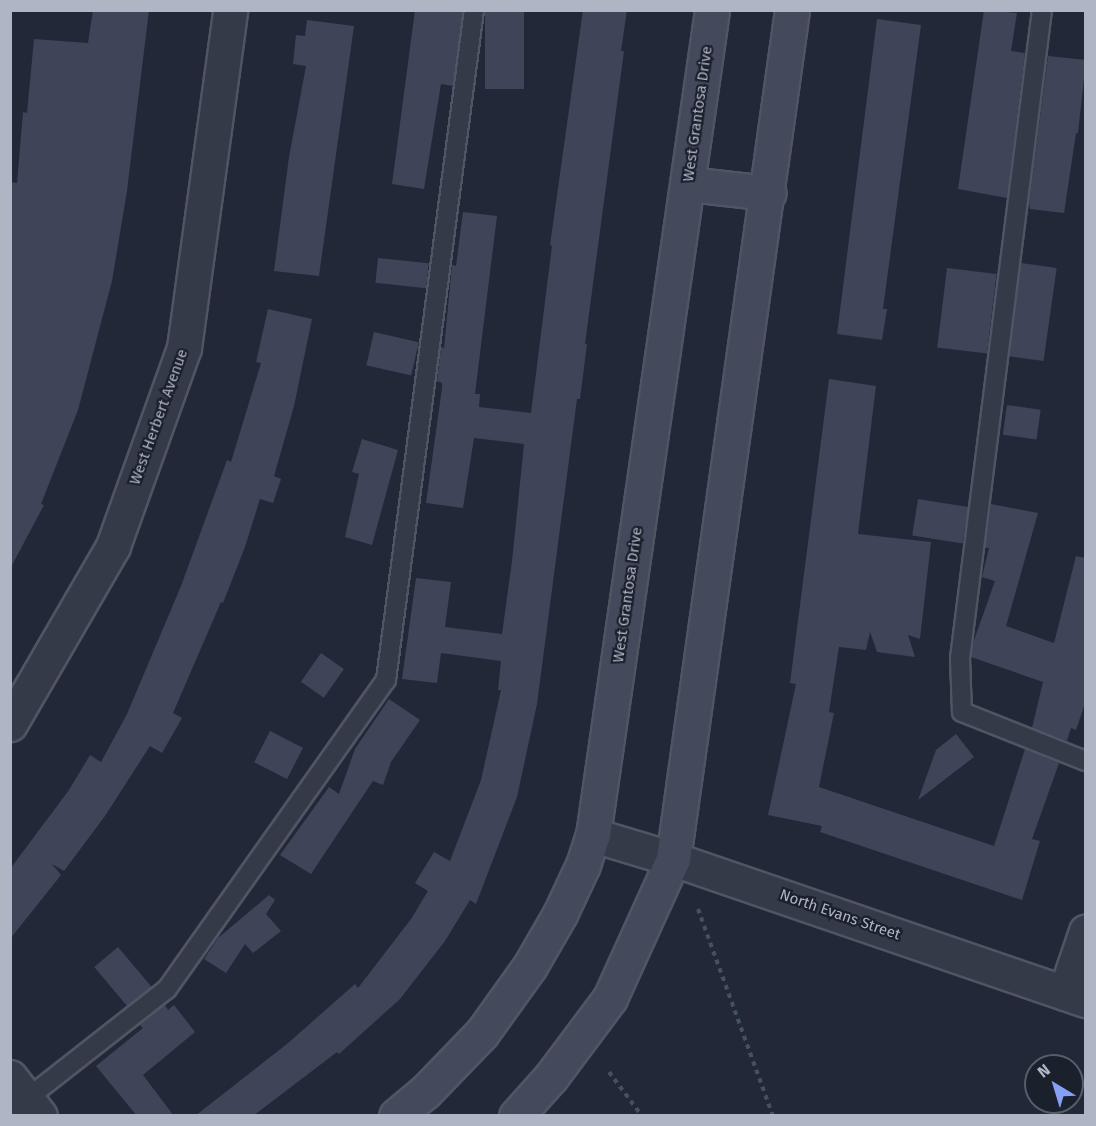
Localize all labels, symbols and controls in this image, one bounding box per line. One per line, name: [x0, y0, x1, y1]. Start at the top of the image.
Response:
street label: West Grantosa Drive: [680, 45, 716, 183]
street label: West Herbert Avenue: [126, 347, 192, 487]
street label: West Grantosa Drive: [610, 526, 646, 664]
street label: North Evans Street: [777, 886, 903, 944]
north arrow: [1024, 1054, 1084, 1114]
text: N: [1034, 1060, 1054, 1082]

